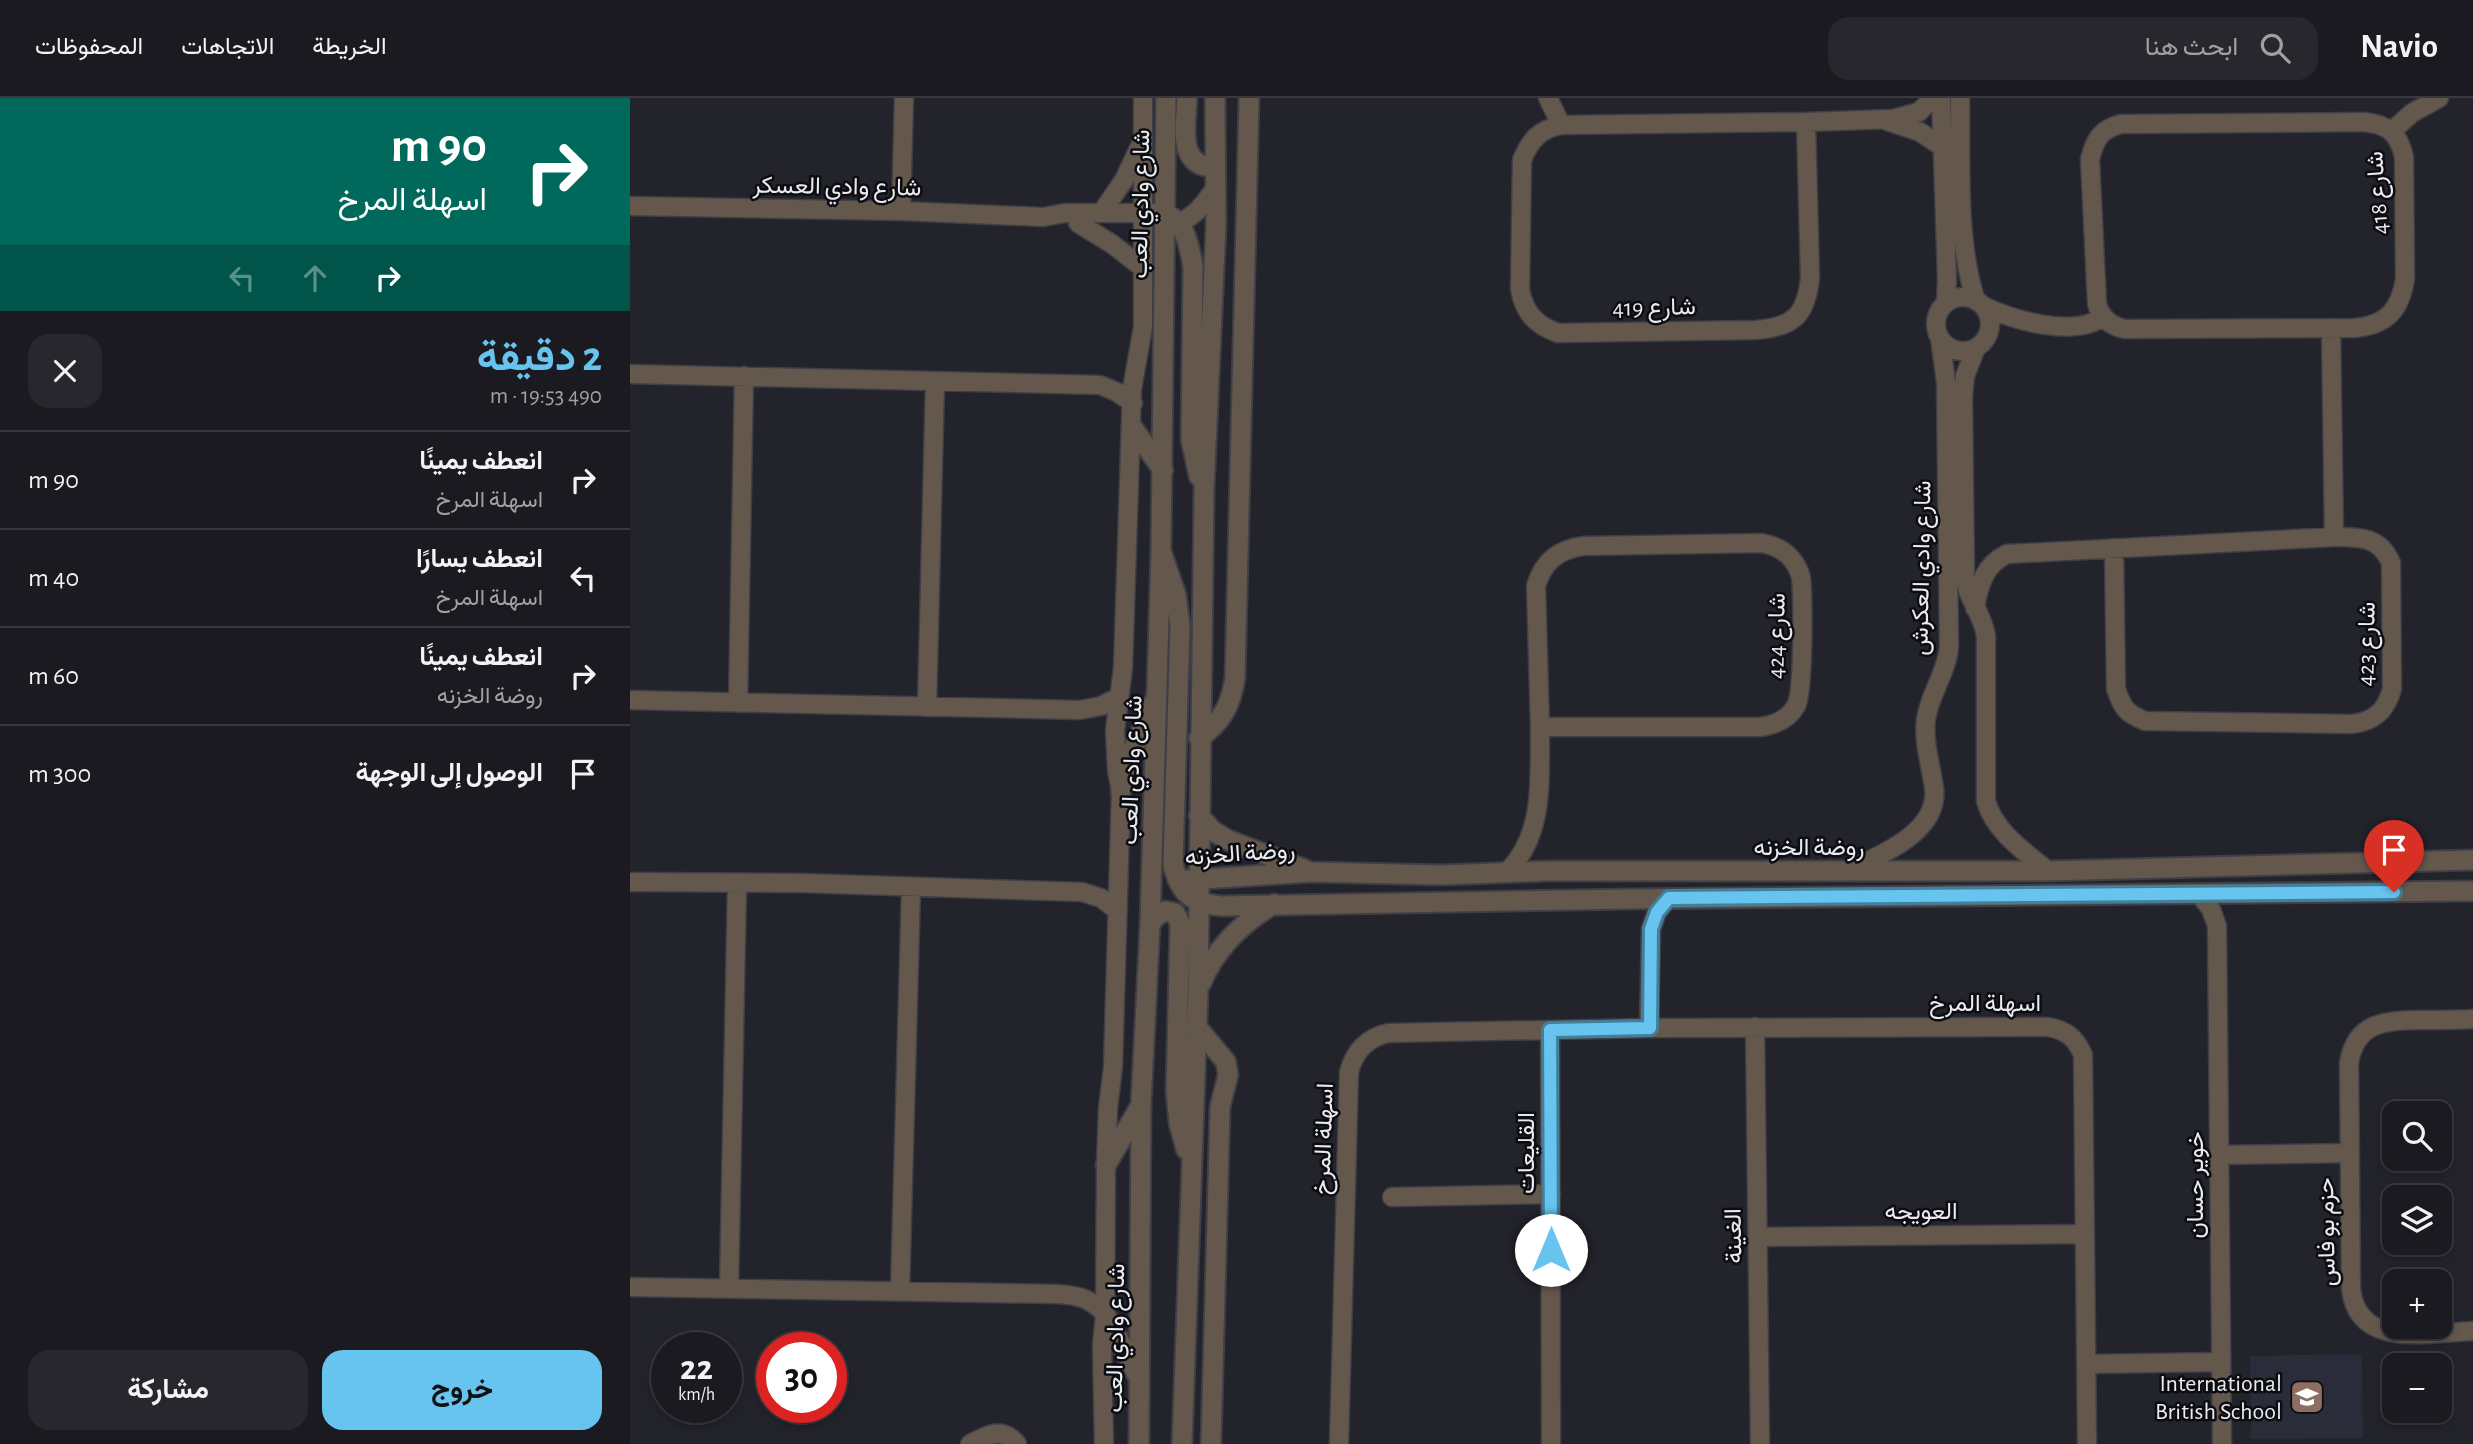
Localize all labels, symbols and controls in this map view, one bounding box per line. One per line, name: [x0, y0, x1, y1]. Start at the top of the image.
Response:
search box: [1828, 17, 2318, 80]
icon: search: [2256, 29, 2294, 67]
text: Navio: [2360, 31, 2438, 64]
text: ابحث هنا: [2145, 34, 2238, 60]
text: المحفوظات: [35, 35, 143, 59]
text: الاتجاهات: [181, 35, 274, 59]
text: الخريطة: [312, 35, 387, 59]
text: 90 m: [391, 122, 487, 171]
icon: right: [511, 126, 602, 217]
street label: شارع وادي العب: [1128, 129, 1160, 279]
street label: شارع 418: [2363, 150, 2396, 235]
street label: شارع وادي العسكر: [751, 174, 922, 206]
text: اسهلة المرخ: [338, 184, 487, 216]
icon: left: [223, 259, 261, 297]
icon: ahead: [296, 259, 334, 297]
icon: right: [369, 259, 407, 297]
street label: شارع 419: [1612, 295, 1696, 324]
button: close: [28, 334, 102, 408]
text: 2 دقيقة: [477, 336, 602, 378]
text: 490 m · 19:53: [490, 385, 602, 408]
text: انعطف يمينًا: [419, 448, 543, 474]
icon: right: [564, 461, 602, 499]
text: 90 m: [28, 467, 79, 493]
street label: شارع وادي العكرش: [1908, 480, 1942, 656]
text: اسهلة المرخ: [436, 489, 543, 512]
text: انعطف يسارًا: [416, 546, 543, 572]
icon: left: [564, 559, 602, 597]
text: 40 m: [28, 565, 79, 591]
text: اسهلة المرخ: [436, 587, 543, 610]
street label: شارع 424: [1764, 593, 1793, 679]
street label: شارع 423: [2354, 602, 2383, 687]
text: انعطف يمينًا: [419, 644, 543, 670]
icon: right: [564, 657, 602, 695]
text: 60 m: [28, 663, 79, 689]
text: روضة الخزنه: [437, 685, 543, 708]
street label: شارع وادي العب: [1117, 695, 1153, 845]
icon: arrive: [564, 755, 602, 793]
text: الوصول إلى الوجهة: [355, 760, 543, 786]
text: 300 m: [28, 761, 91, 787]
pin: [2364, 820, 2424, 892]
icon: arrive: [2375, 831, 2413, 869]
street label: روضة الخزنه: [1754, 836, 1864, 862]
street label: روضة الخزنه: [1184, 838, 1296, 872]
street label: اسهلة المرخ: [1929, 992, 2041, 1019]
street label: اسهلة المرخ: [1310, 1083, 1341, 1196]
map controls: [2382, 1101, 2452, 1423]
button: search: [2382, 1101, 2452, 1171]
street label: القليعات: [1515, 1112, 1540, 1194]
street label: خوير حسان: [2184, 1131, 2210, 1239]
street label: حزم بو فاس: [2314, 1177, 2343, 1287]
button: layers: [2382, 1185, 2452, 1255]
street label: العويجه: [1884, 1200, 1958, 1226]
street label: الغينة: [1722, 1208, 1747, 1264]
position arrow: [1514, 1213, 1588, 1287]
street label: شارع وادي العب: [1103, 1263, 1135, 1413]
button: +: [2382, 1269, 2452, 1339]
speed limit sign: 30: [756, 1332, 847, 1423]
button: مشاركة: [28, 1350, 308, 1430]
button: خروج: [322, 1350, 602, 1430]
text: 22: [680, 1351, 713, 1386]
button: −: [2382, 1353, 2452, 1423]
place label: International British School: [2155, 1372, 2282, 1424]
school or university icon: International British School: [2288, 1378, 2326, 1416]
text: km/h: [678, 1386, 715, 1404]

